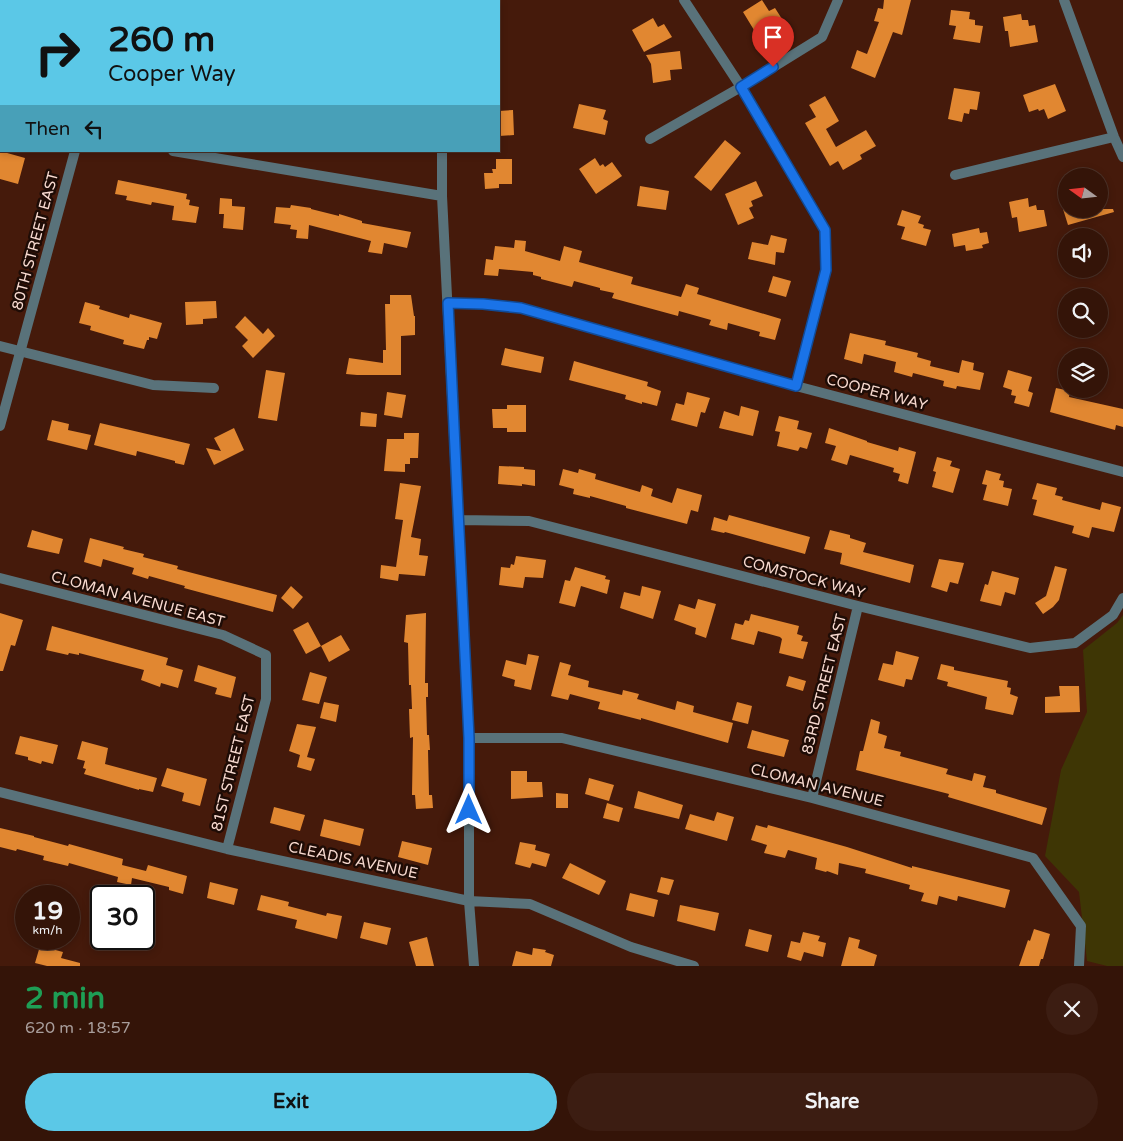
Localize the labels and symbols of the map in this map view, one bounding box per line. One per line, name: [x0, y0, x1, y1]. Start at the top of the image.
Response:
pin: [752, 16, 794, 67]
north arrow: [1058, 168, 1108, 218]
street label: 80TH STREET EAST: [8, 170, 62, 312]
street label: COOPER WAY: [825, 370, 930, 414]
street label: COMSTOCK WAY: [741, 552, 868, 602]
street label: CLOMAN AVENUE EAST: [49, 567, 227, 631]
street label: 83RD STREET EAST: [798, 612, 850, 756]
street label: 81ST STREET EAST: [207, 693, 259, 833]
street label: CLOMAN AVENUE: [749, 760, 885, 810]
position arrow: [442, 783, 494, 835]
street label: CLEADIS AVENUE: [287, 837, 419, 883]
speed limit sign: 30: [90, 885, 155, 950]

